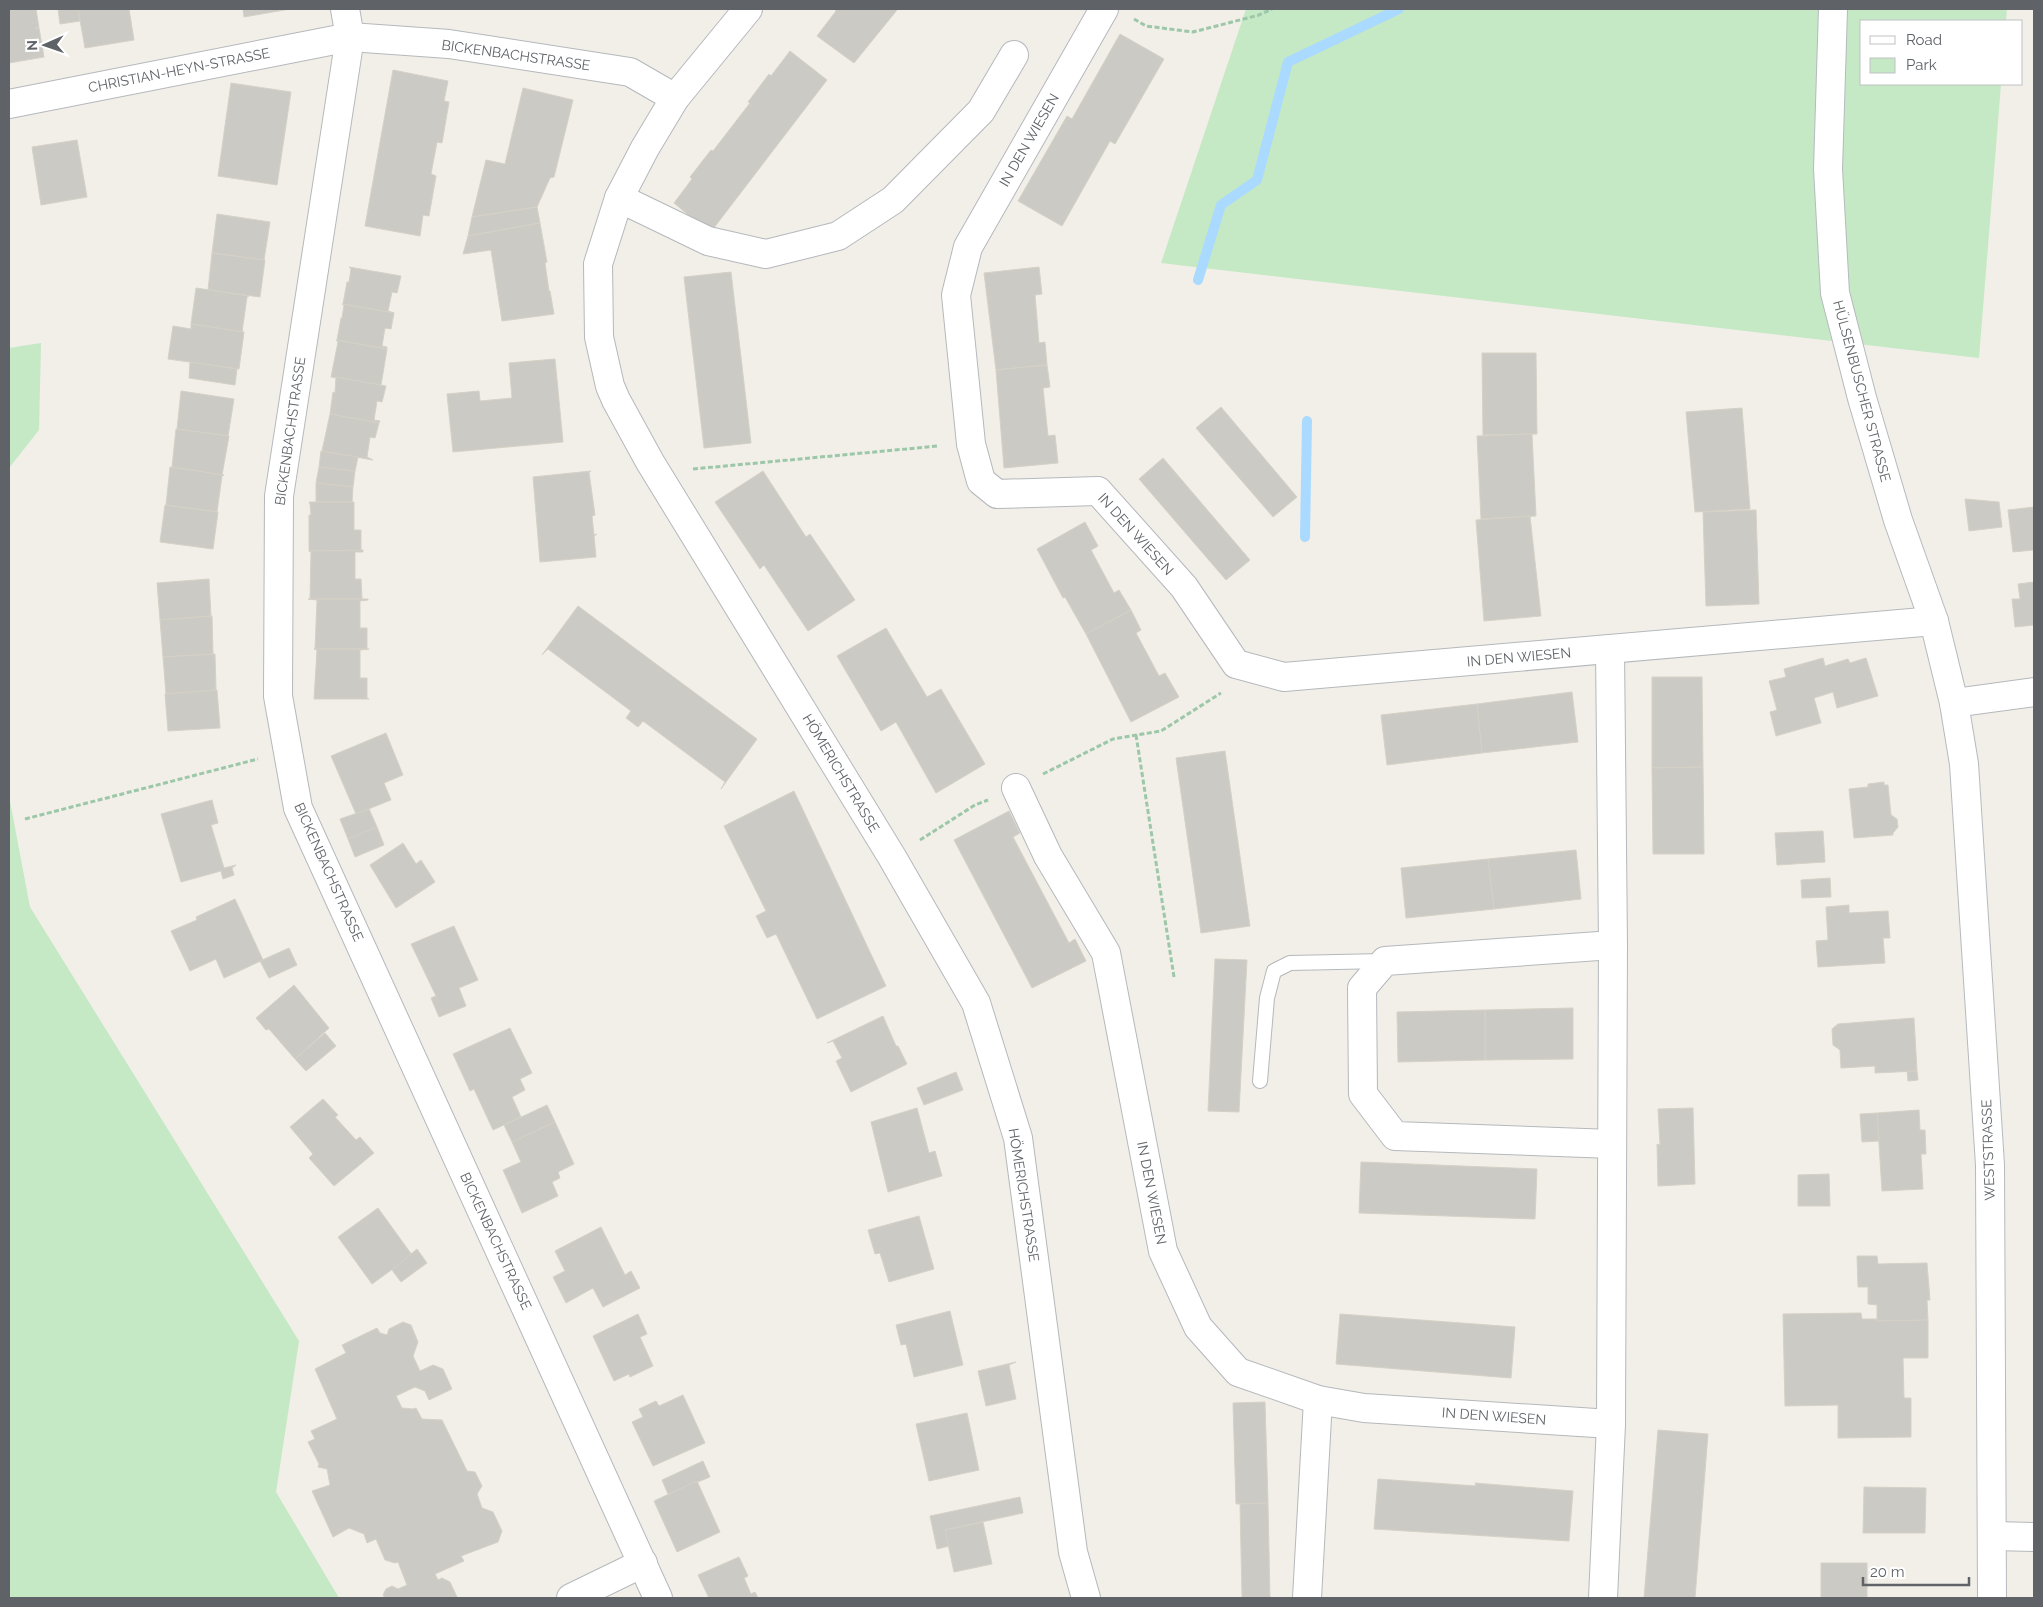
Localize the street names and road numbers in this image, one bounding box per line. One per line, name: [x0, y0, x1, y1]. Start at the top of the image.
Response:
street label: BICKENBACHSTRASSE: [441, 37, 591, 73]
street label: CHRISTIAN-HEYN-STRASSE: [87, 45, 271, 95]
street label: IN DEN WIESEN: [996, 91, 1062, 189]
street label: HÜLSENBUSCHER STRASSE: [1830, 298, 1896, 484]
street label: BICKENBACHSTRASSE: [272, 356, 308, 506]
street label: IN DEN WIESEN: [1095, 490, 1177, 578]
street label: IN DEN WIESEN: [1466, 644, 1572, 670]
street label: HÖMERICHSTRASSE: [799, 710, 884, 835]
street label: BICKENBACHSTRASSE: [291, 800, 367, 944]
street label: WESTSTRASSE: [1978, 1099, 1998, 1201]
street label: HÖMERICHSTRASSE: [1006, 1127, 1044, 1263]
street label: IN DEN WIESEN: [1134, 1140, 1170, 1246]
street label: BICKENBACHSTRASSE: [457, 1170, 535, 1312]
street label: IN DEN WIESEN: [1441, 1404, 1547, 1428]

